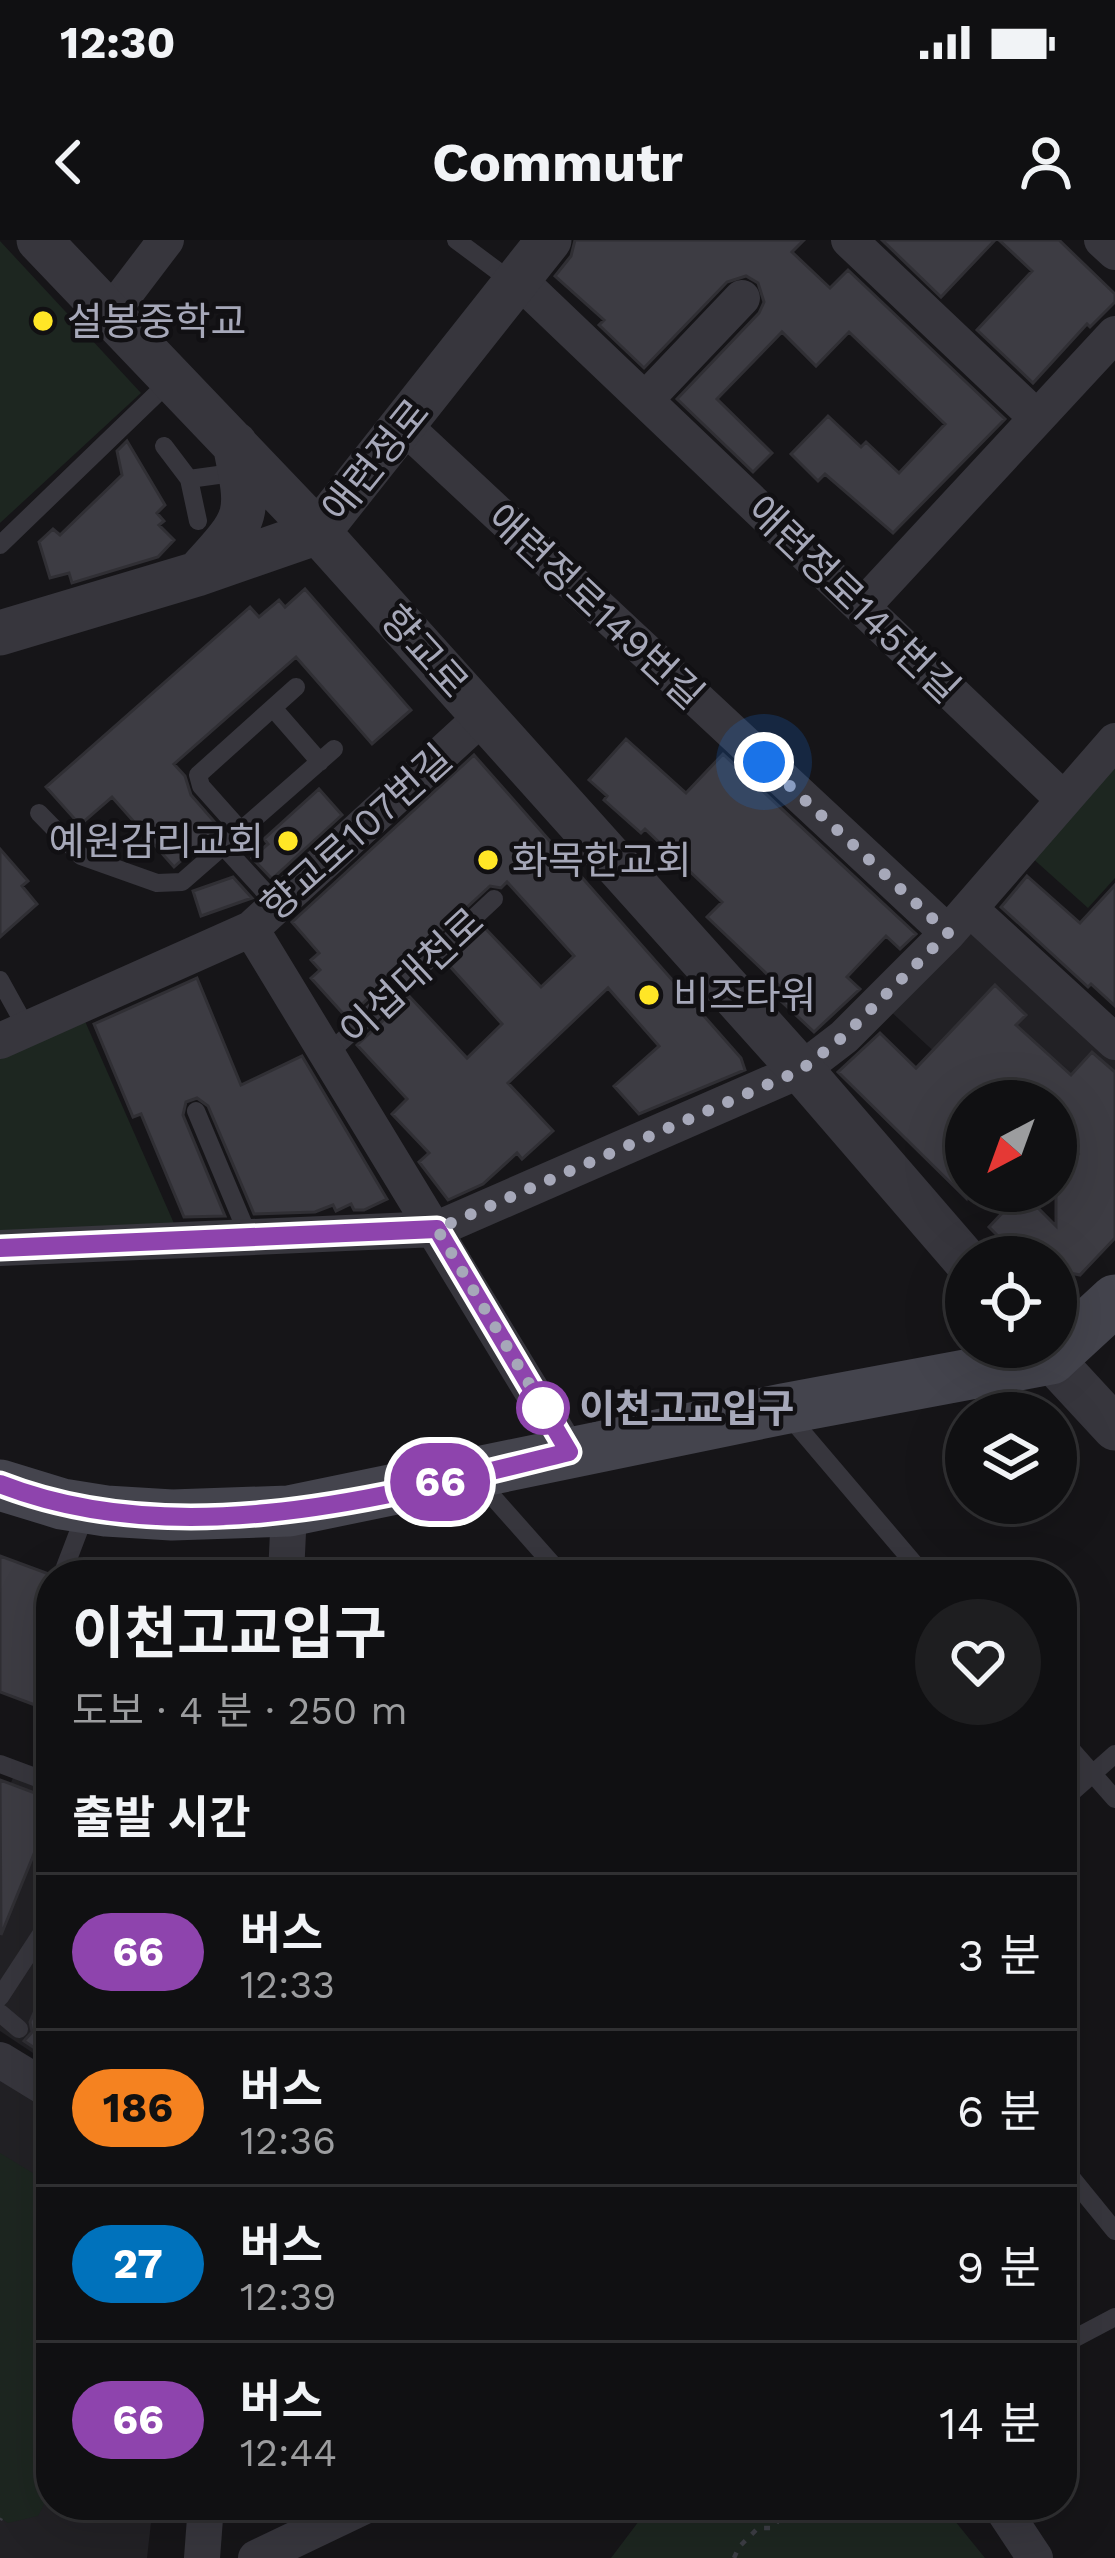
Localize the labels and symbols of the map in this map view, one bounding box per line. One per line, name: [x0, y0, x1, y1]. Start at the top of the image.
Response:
place label: 설봉중학교: [67, 299, 246, 344]
marker: 설봉중학교: [30, 308, 56, 334]
street label: 애련정로: [313, 390, 438, 530]
street label: 애련정로145번길: [738, 487, 969, 712]
street label: 애련정로149번길: [479, 495, 713, 718]
street label: 향교로: [372, 596, 477, 706]
your location: [734, 732, 794, 792]
street label: 향교로107번길: [252, 735, 461, 929]
place label: 예원감리교회: [49, 819, 264, 864]
marker: 예원감리교회: [275, 828, 301, 854]
place label: 화목한교회: [512, 838, 691, 883]
marker: 화목한교회: [475, 847, 501, 873]
street label: 이섭대천로: [330, 899, 492, 1054]
place label: 비즈타워: [673, 973, 817, 1018]
marker: 비즈타워: [636, 982, 662, 1008]
north arrow: [945, 1080, 1077, 1212]
marker: 이천고교입구: [518, 1383, 568, 1433]
place label: 이천고교입구: [579, 1386, 794, 1431]
line badge: 66: [386, 1443, 494, 1521]

